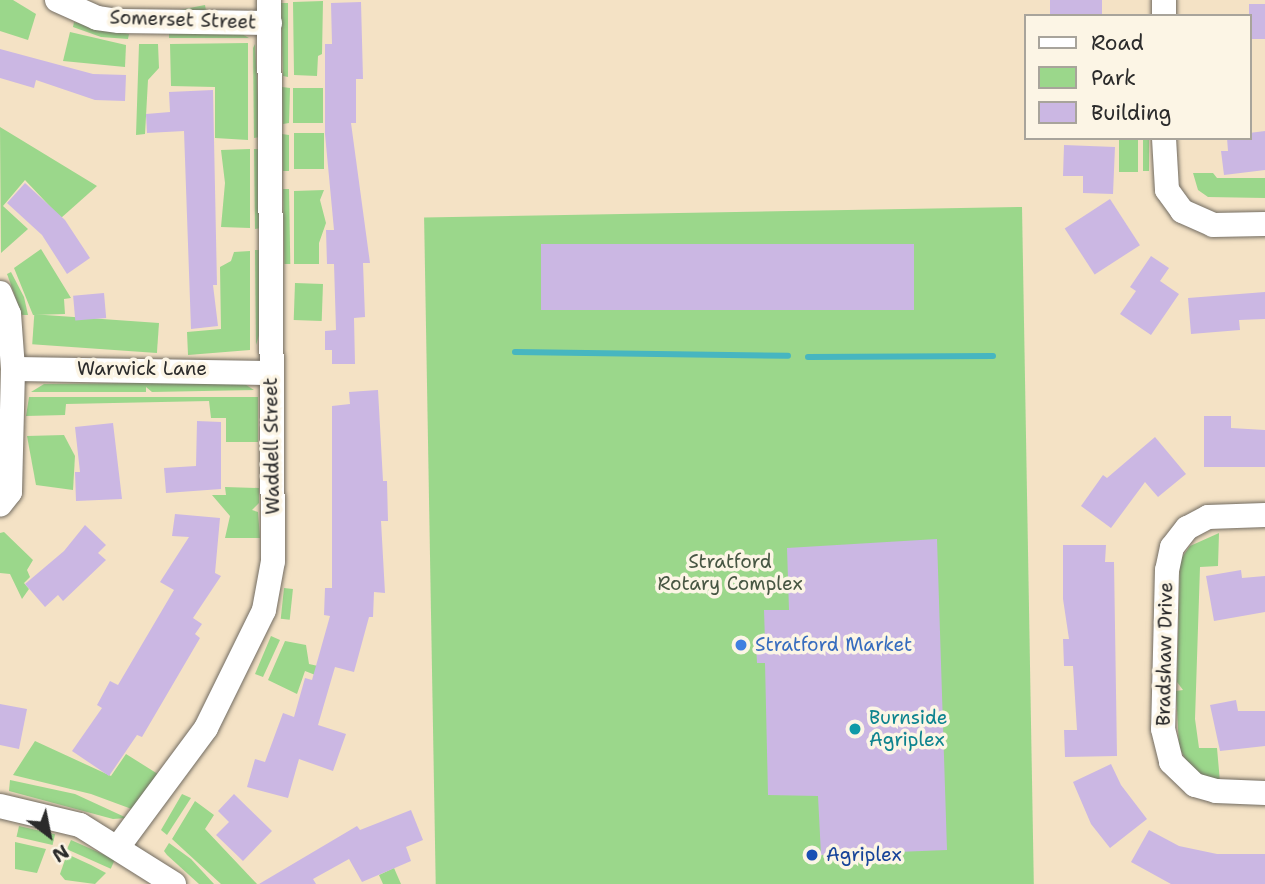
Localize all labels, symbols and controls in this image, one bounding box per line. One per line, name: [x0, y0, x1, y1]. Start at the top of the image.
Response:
street label: Somerset Street: [109, 6, 257, 34]
legend: [1024, 14, 1251, 140]
text: Road: [1091, 29, 1144, 57]
text: Park: [1091, 64, 1136, 92]
text: Building: [1091, 99, 1171, 127]
street label: Warwick Lane: [77, 358, 207, 380]
street label: Waddell Street: [259, 377, 285, 515]
park label: Stratford Rotary Complex: [657, 551, 803, 595]
street label: Bradshaw Drive: [1152, 582, 1178, 726]
place label: Stratford Market: [755, 634, 912, 656]
marker: Stratford Market: [733, 637, 749, 653]
place label: Burnside Agriplex: [869, 707, 948, 751]
marker: Burnside Agriplex: [847, 721, 863, 737]
north arrow: [14, 800, 84, 870]
text: N: [47, 839, 73, 868]
place label: Agriplex: [826, 844, 902, 866]
marker: Agriplex: [804, 847, 820, 863]

